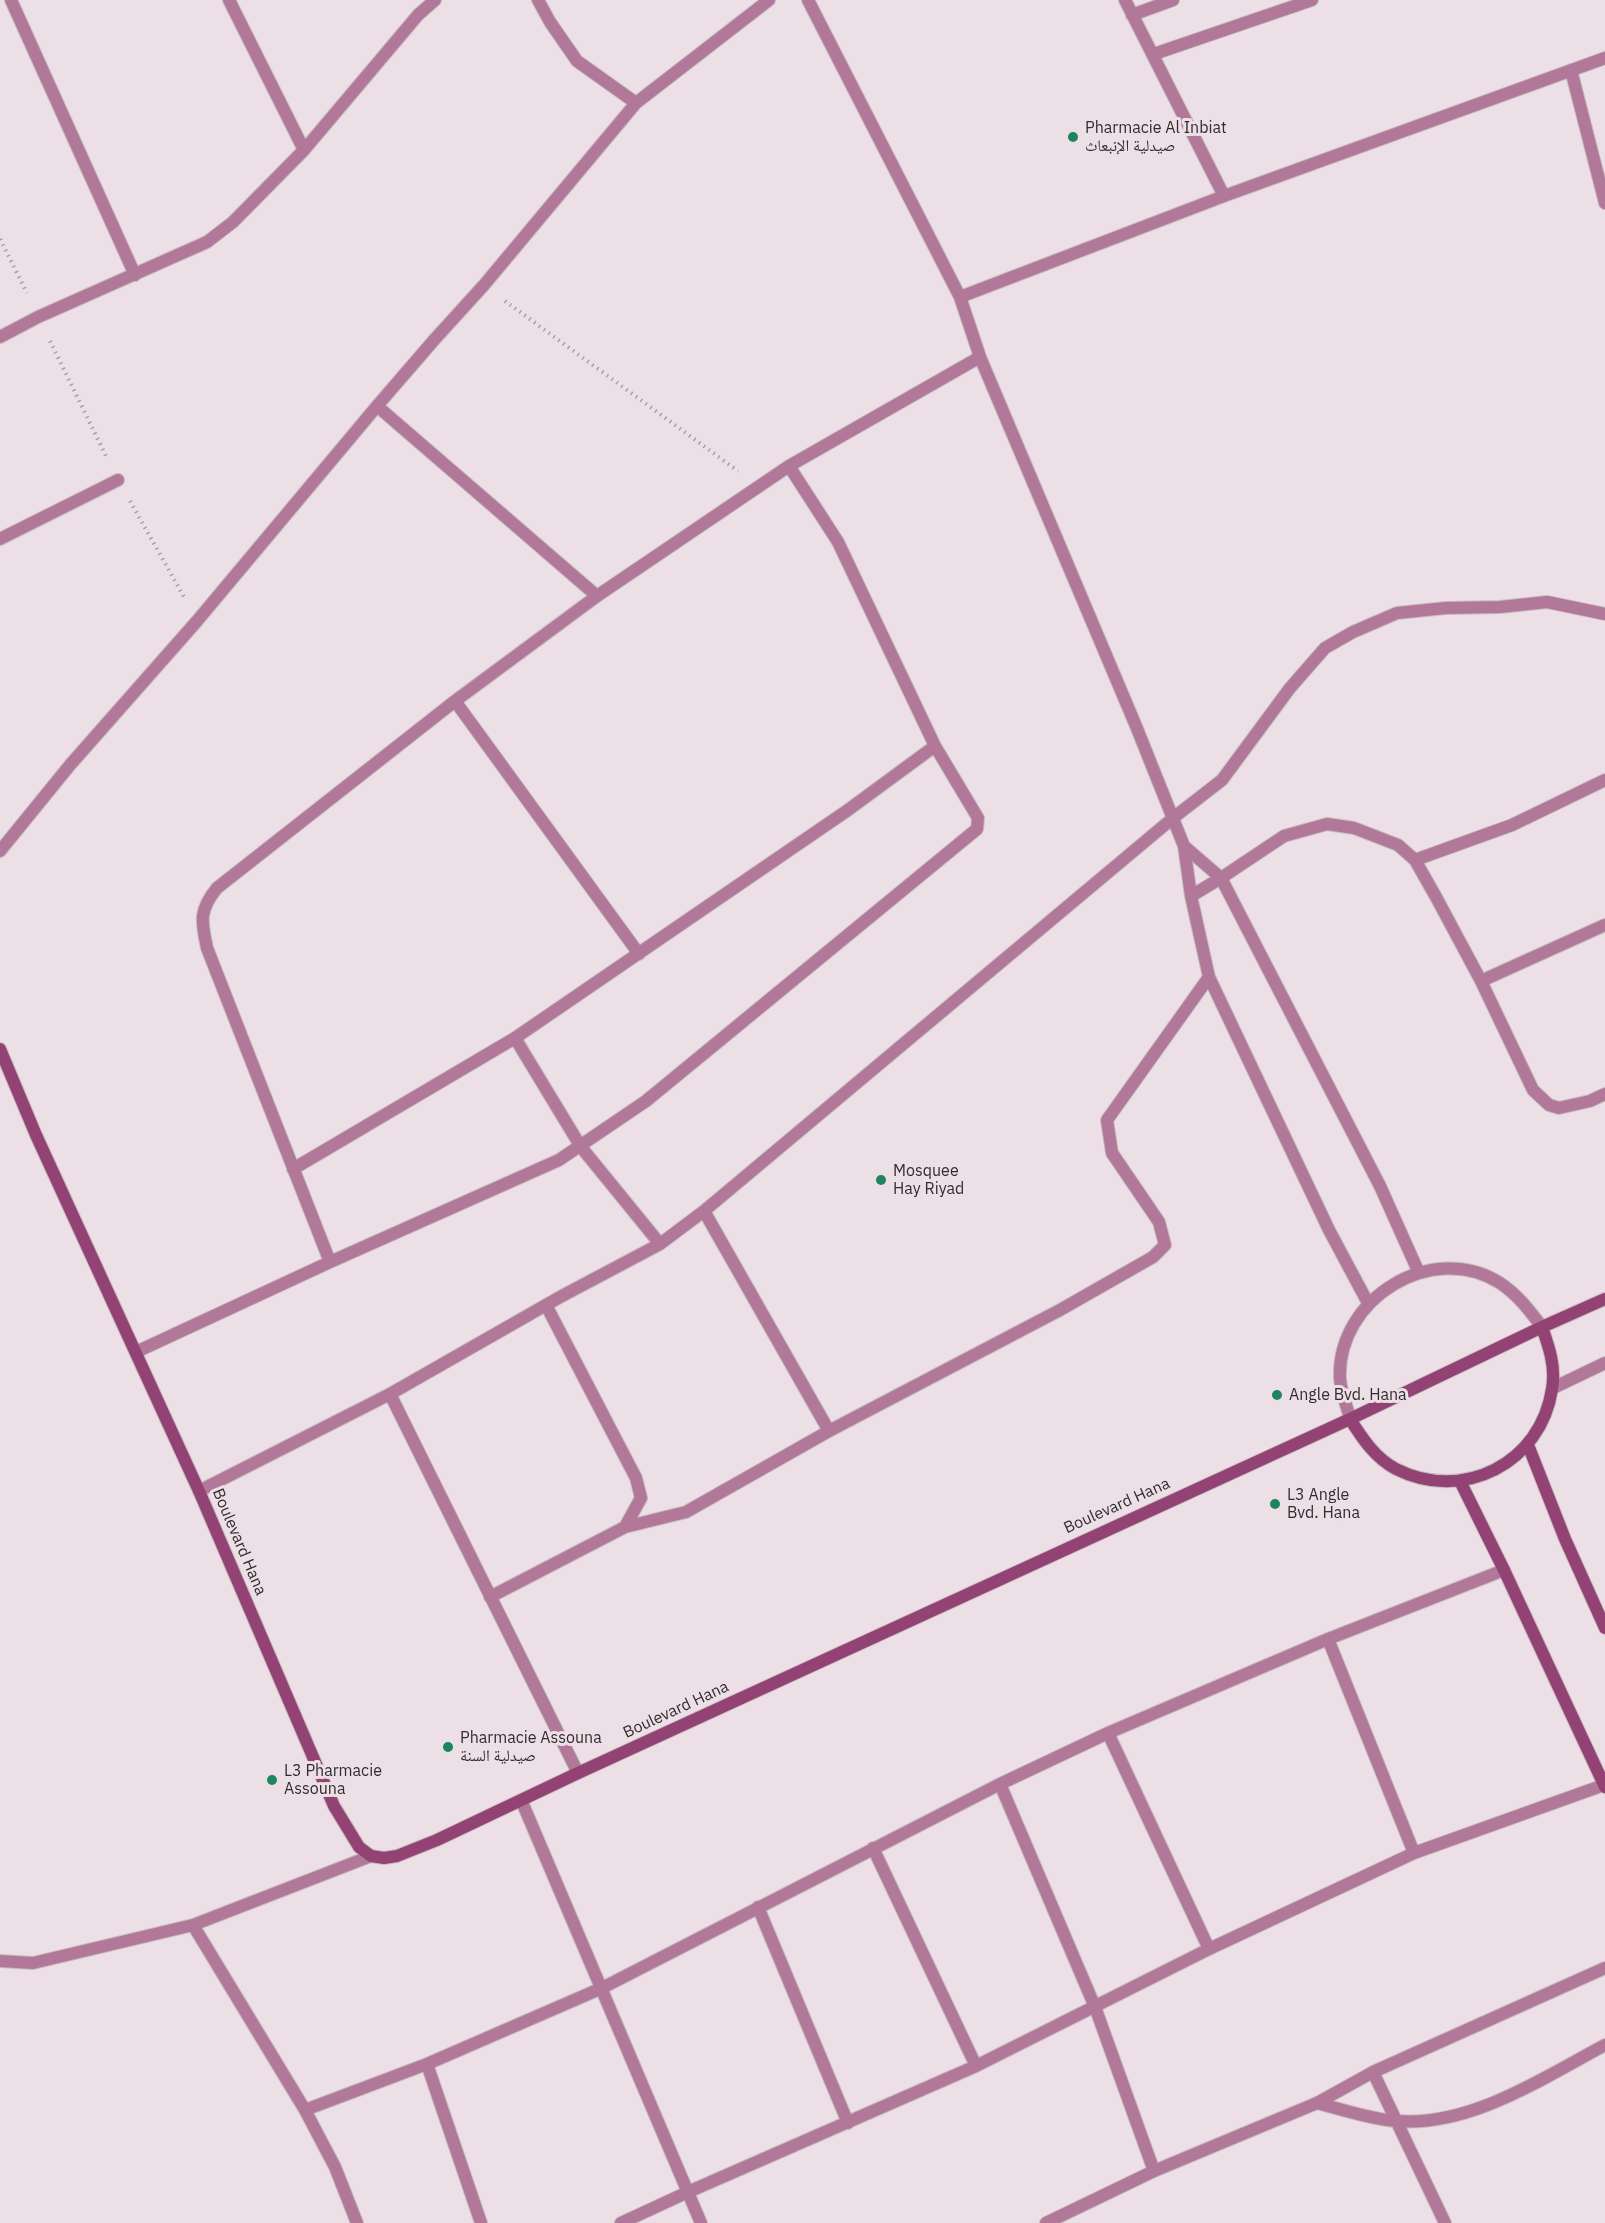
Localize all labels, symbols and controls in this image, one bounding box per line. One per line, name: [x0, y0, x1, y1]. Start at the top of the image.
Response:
place label: Pharmacie Al Inbiat صيدلية الإنبعاث: [1085, 118, 1227, 156]
marker: Pharmacie Al Inbiat صيدلية الإنبعاث: [1066, 130, 1080, 144]
place label: Mosquee Hay Riyad: [893, 1161, 964, 1199]
marker: Mosquee Hay Riyad: [874, 1173, 888, 1187]
place label: Angle Bvd. Hana: [1289, 1385, 1407, 1405]
marker: Angle Bvd. Hana: [1270, 1388, 1284, 1402]
street label: Boulevard Hana: [1061, 1474, 1173, 1538]
place label: L3 Angle Bvd. Hana: [1287, 1485, 1360, 1523]
street label: Boulevard Hana: [208, 1486, 270, 1598]
marker: L3 Angle Bvd. Hana: [1268, 1497, 1282, 1511]
street label: Boulevard Hana: [620, 1677, 732, 1743]
place label: Pharmacie Assouna صيدلية السنة: [460, 1728, 602, 1766]
marker: Pharmacie Assouna صيدلية السنة: [441, 1740, 455, 1754]
place label: L3 Pharmacie Assouna: [284, 1761, 382, 1799]
marker: L3 Pharmacie Assouna: [265, 1773, 279, 1787]

